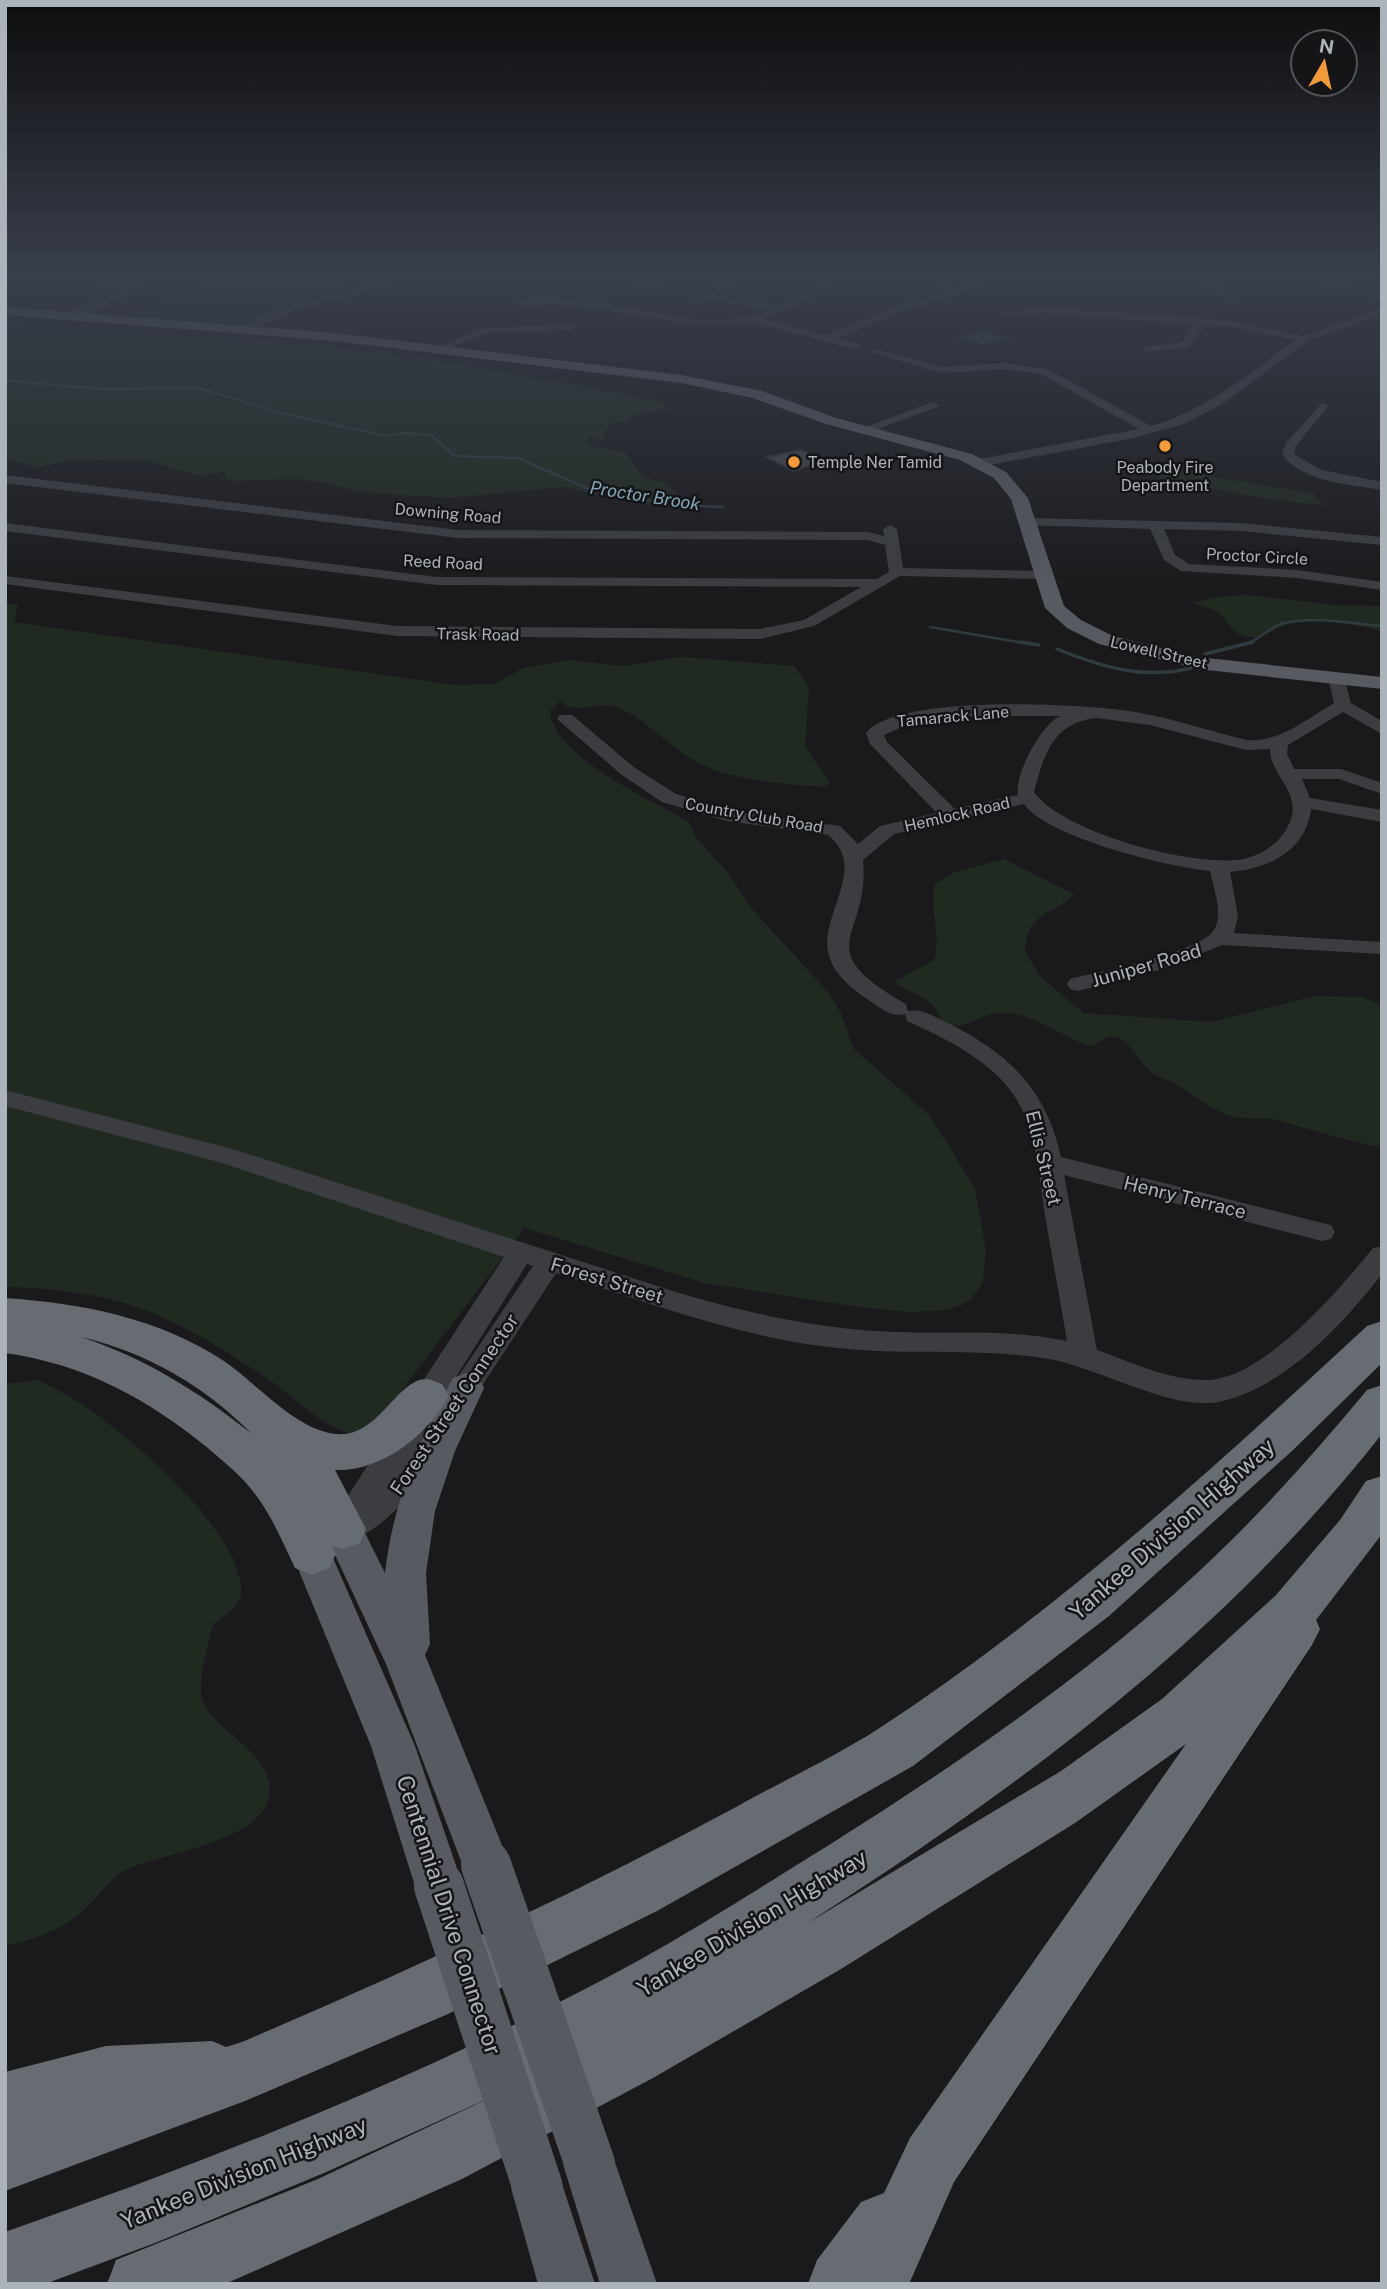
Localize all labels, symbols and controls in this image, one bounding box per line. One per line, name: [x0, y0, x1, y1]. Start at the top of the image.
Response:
north arrow: [1289, 28, 1359, 98]
text: N: [1318, 34, 1336, 58]
marker: Peabody Fire Department: [1157, 438, 1173, 454]
place label: Temple Ner Tamid: [808, 453, 942, 472]
marker: Temple Ner Tamid: [786, 454, 802, 470]
place label: Peabody Fire Department: [1116, 458, 1214, 495]
water label: Proctor Brook: [588, 476, 702, 515]
street label: Downing Road: [394, 499, 502, 528]
street label: Proctor Circle: [1205, 544, 1309, 569]
street label: Reed Road: [403, 551, 483, 574]
street label: Trask Road: [437, 624, 519, 645]
street label: Lowell Street: [1108, 632, 1209, 673]
street label: Tamarack Lane: [896, 702, 1010, 731]
street label: Hemlock Road: [902, 793, 1012, 836]
street label: Country Club Road: [684, 794, 824, 837]
street label: Juniper Road: [1088, 939, 1204, 991]
street label: Ellis Street: [1022, 1108, 1066, 1208]
street label: Henry Terrace: [1122, 1171, 1248, 1223]
street label: Forest Street: [548, 1252, 666, 1308]
street label: Forest Street Connector: [385, 1310, 523, 1498]
street label: Yankee Division Highway: [1063, 1432, 1280, 1625]
street label: Centennial Drive Connector: [391, 1772, 507, 2058]
street label: Yankee Division Highway: [632, 1843, 872, 2002]
street label: Yankee Division Highway: [117, 2111, 371, 2234]

